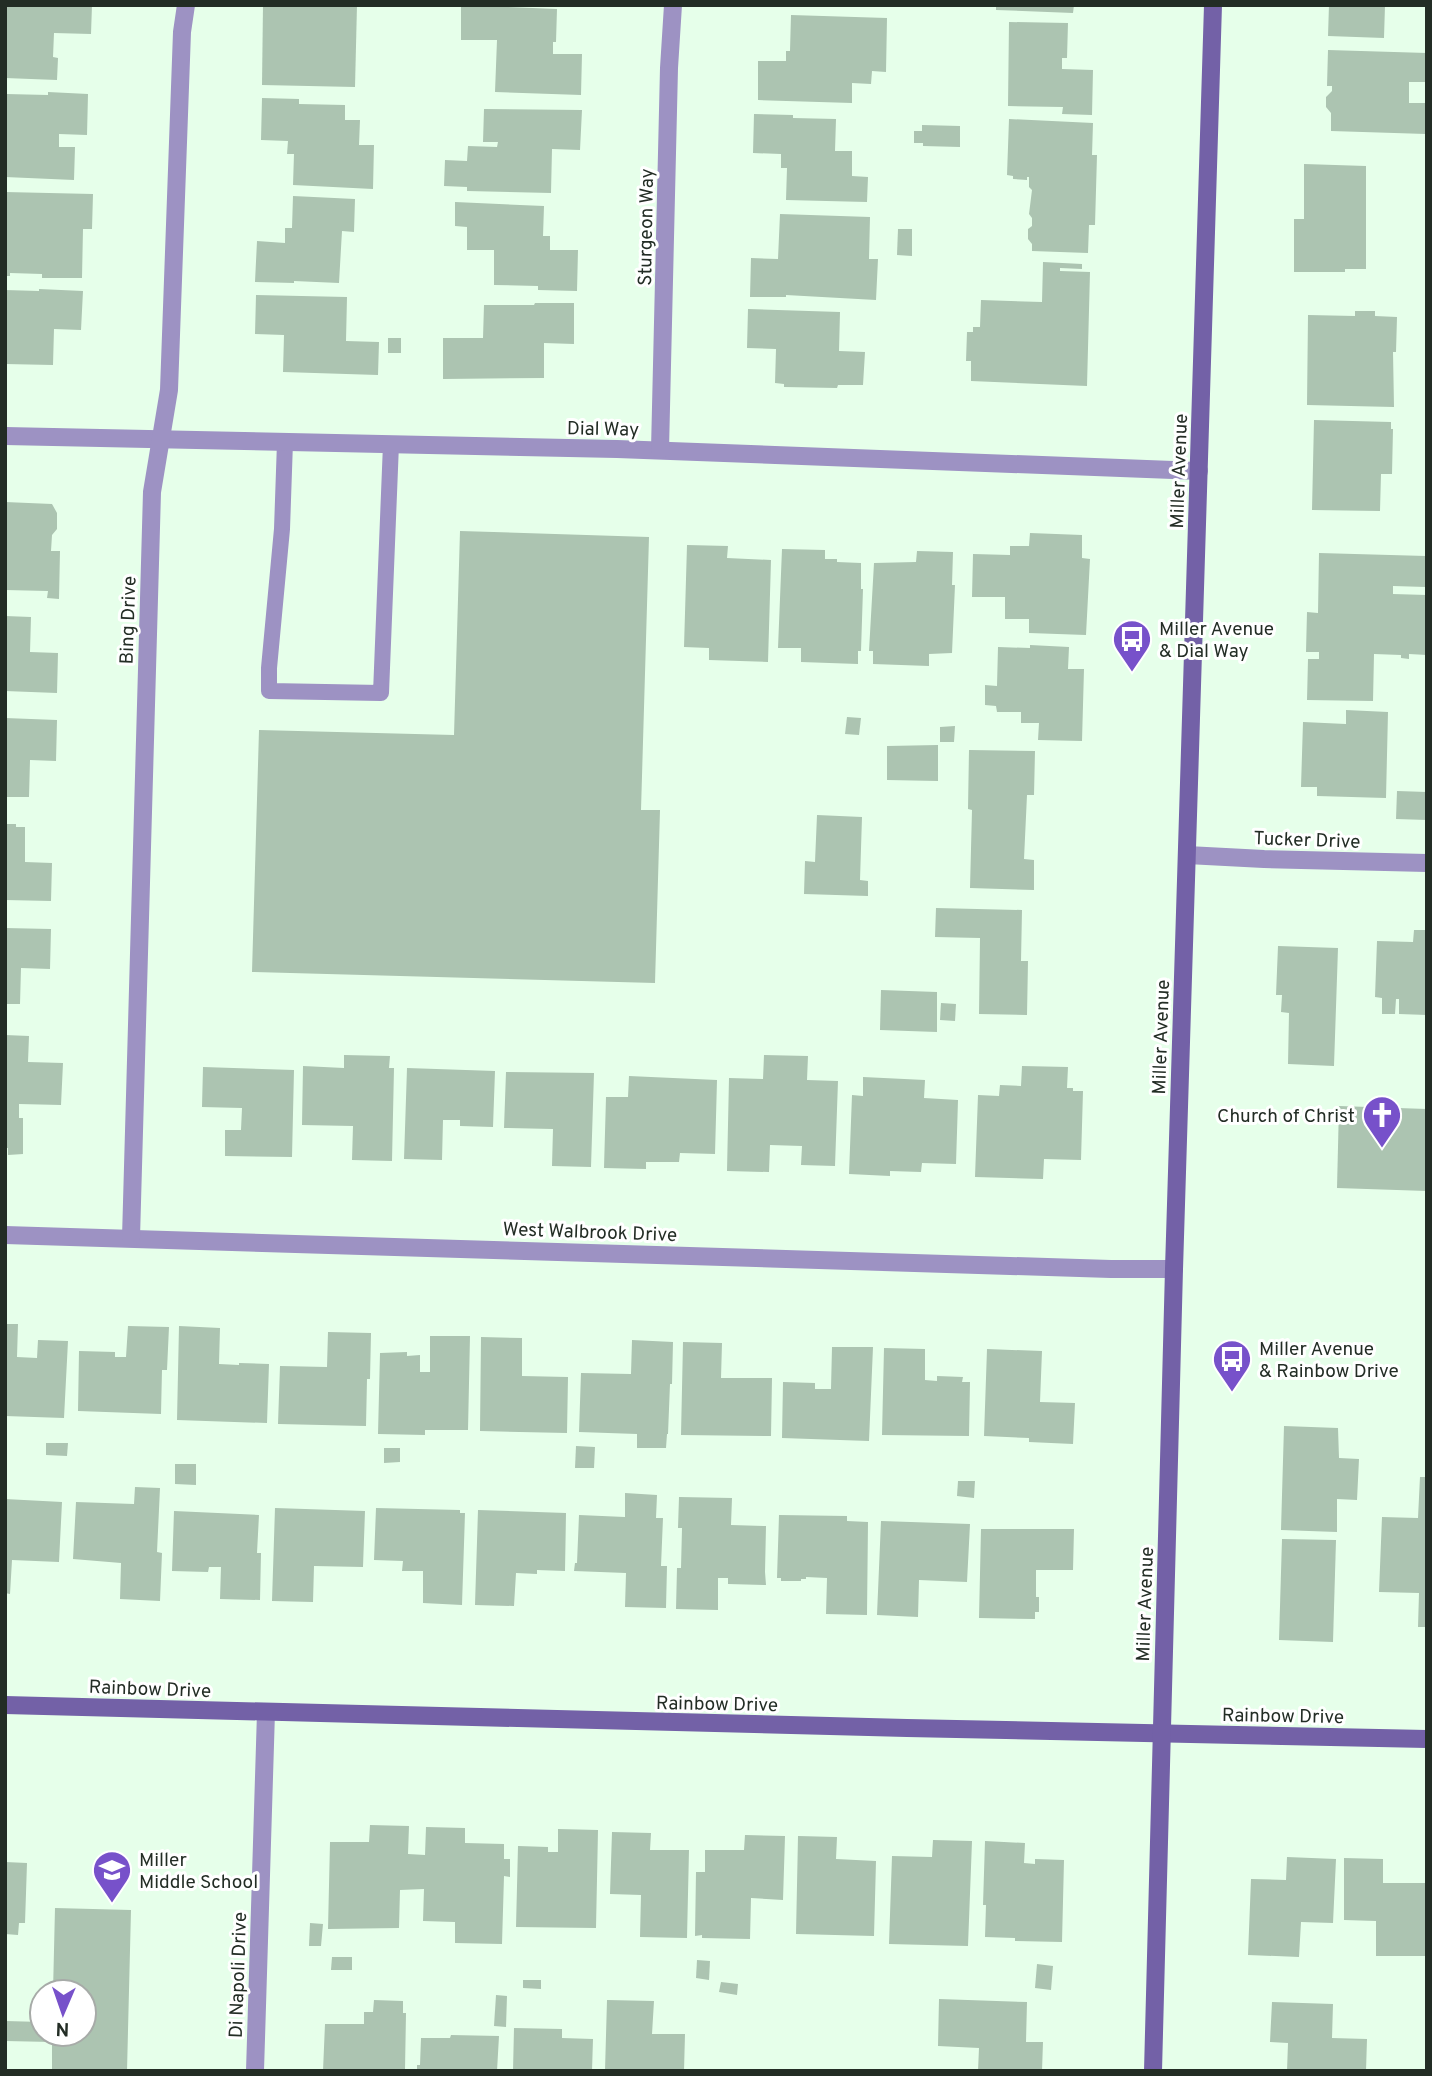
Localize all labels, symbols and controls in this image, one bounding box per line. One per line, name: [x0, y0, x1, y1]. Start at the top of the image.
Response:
street label: Sturgeon Way: [634, 168, 660, 286]
street label: Miller Avenue: [1166, 413, 1194, 529]
street label: Dial Way: [567, 417, 639, 443]
street label: Bing Drive: [115, 575, 143, 665]
bus stop icon: Miller Avenue & Dial Way: [1111, 618, 1153, 673]
place label: Miller Avenue & Dial Way: [1159, 618, 1274, 664]
street label: Tucker Drive: [1253, 827, 1361, 855]
street label: Miller Avenue: [1148, 979, 1176, 1095]
church icon: Church of Christ: [1361, 1094, 1403, 1149]
place label: Church of Christ: [1217, 1105, 1355, 1129]
street label: West Walbrook Drive: [502, 1218, 678, 1248]
bus stop icon: Miller Avenue & Rainbow Drive: [1211, 1338, 1253, 1393]
place label: Miller Avenue & Rainbow Drive: [1259, 1338, 1399, 1384]
street label: Miller Avenue: [1132, 1546, 1160, 1662]
street label: Rainbow Drive: [88, 1676, 212, 1704]
street label: Rainbow Drive: [656, 1692, 778, 1718]
street label: Rainbow Drive: [1222, 1704, 1344, 1730]
school or university icon: Miller Middle School: [91, 1849, 133, 1904]
place label: Miller Middle School: [139, 1849, 258, 1895]
street label: Di Napoli Drive: [225, 1912, 253, 2039]
north arrow: [28, 1978, 98, 2048]
text: N: [55, 2016, 70, 2040]

